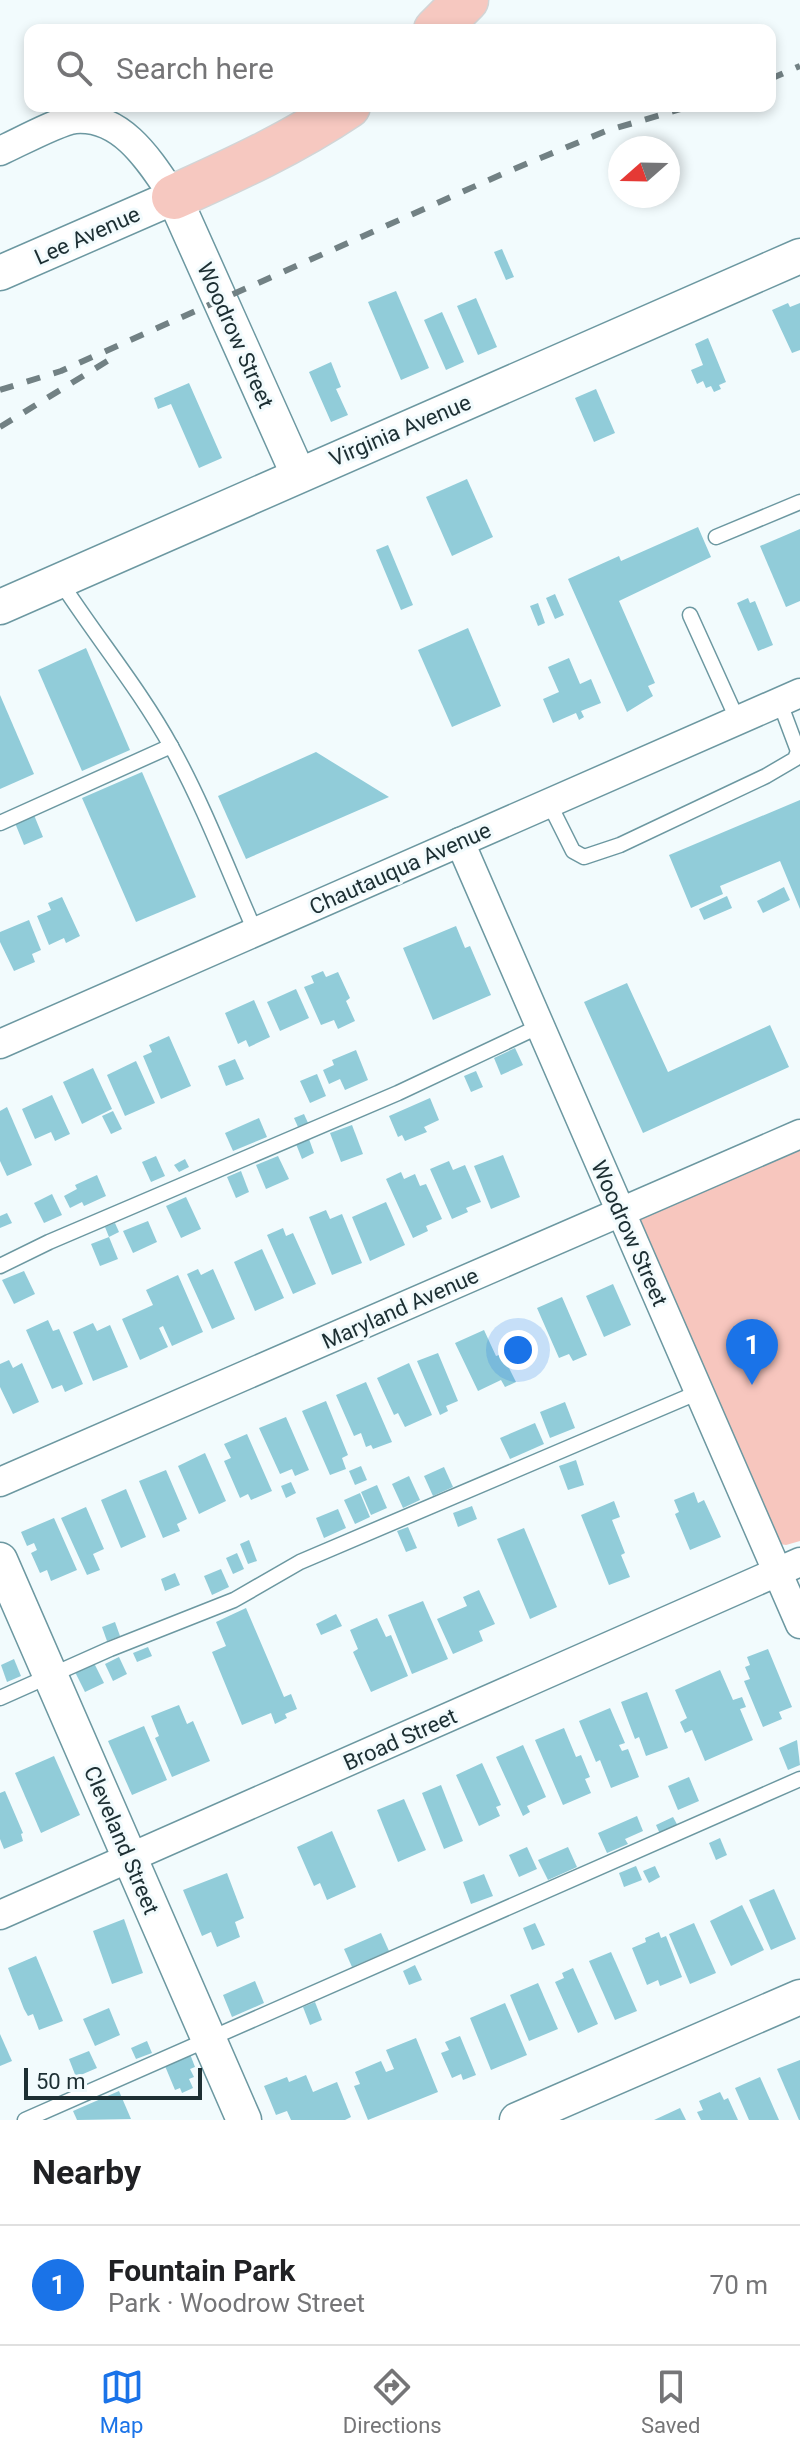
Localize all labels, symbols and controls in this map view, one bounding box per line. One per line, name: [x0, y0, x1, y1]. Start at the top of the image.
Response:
search box: [24, 24, 776, 112]
icon: search: [52, 46, 96, 90]
text: Search here: [116, 51, 274, 86]
north arrow: [608, 136, 680, 208]
street label: Lee Avenue: [31, 201, 144, 270]
street label: Woodrow Street: [192, 259, 279, 412]
street label: Virginia Avenue: [326, 389, 475, 472]
street label: Chautauqua Avenue: [306, 817, 495, 920]
street label: Woodrow Street: [586, 1157, 673, 1310]
street label: Maryland Avenue: [318, 1263, 482, 1354]
pin: 1: [726, 1319, 778, 1385]
your location: [498, 1330, 538, 1370]
street label: Broad Street: [340, 1703, 461, 1776]
street label: Cleveland Street: [79, 1762, 164, 1918]
scale bar: [24, 2064, 202, 2100]
text: 50 m: [36, 2069, 85, 2094]
text: Nearby: [32, 2152, 141, 2192]
text: Fountain Park: [108, 2253, 295, 2288]
text: 1: [51, 2270, 65, 2300]
text: 70 m: [710, 2270, 768, 2300]
text: Park · Woodrow Street: [108, 2288, 365, 2318]
tab: Map: [100, 2365, 144, 2438]
tab: Directions: [343, 2365, 442, 2438]
tab: Saved: [641, 2365, 700, 2438]

